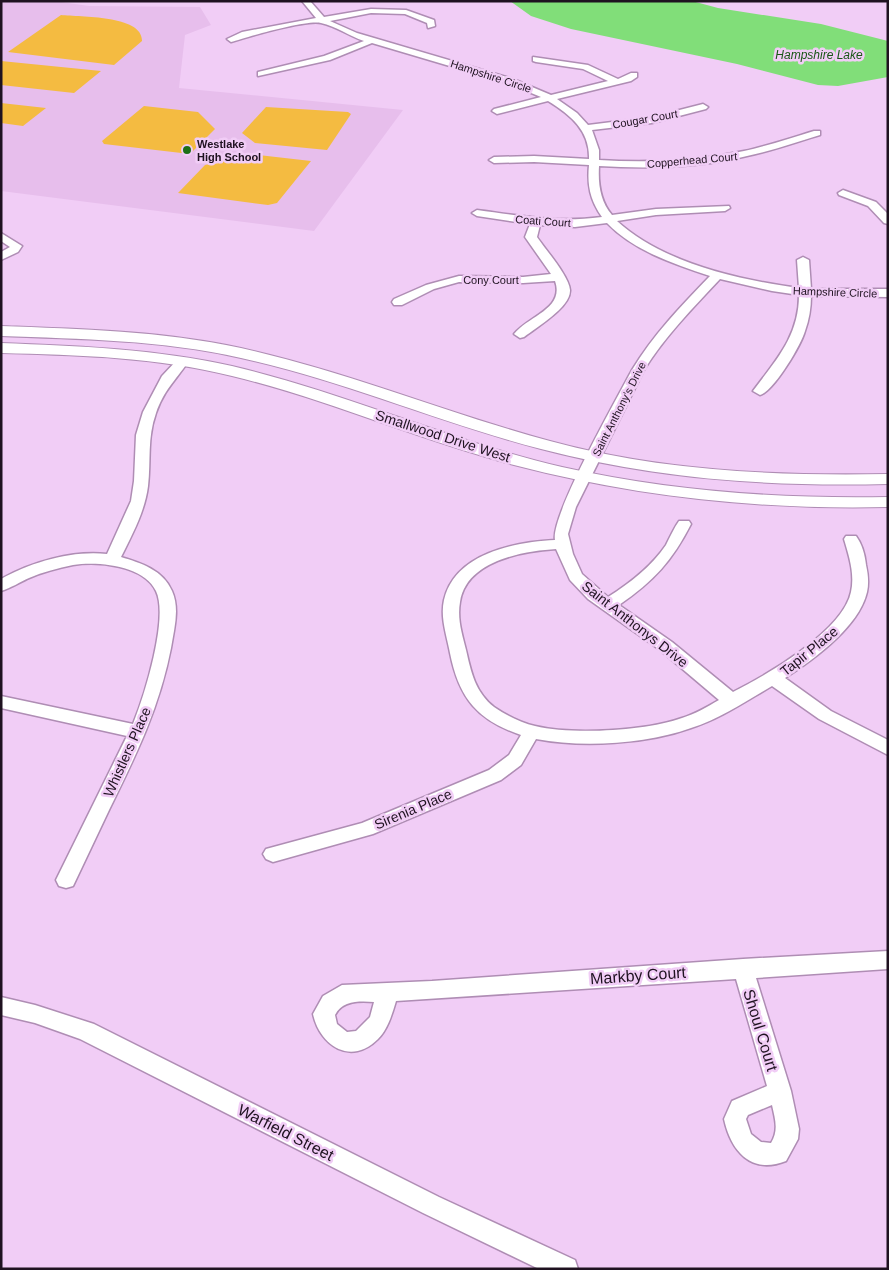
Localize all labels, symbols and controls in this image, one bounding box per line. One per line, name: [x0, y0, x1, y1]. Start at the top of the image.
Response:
water label: Hampshire Lake: [775, 48, 863, 62]
street label: Hampshire Circle: [449, 57, 533, 95]
street label: Cougar Court: [611, 107, 679, 131]
place label: Westlake High School: [197, 138, 261, 163]
marker: Westlake High School: [181, 144, 193, 156]
street label: Copperhead Court: [646, 150, 738, 170]
street label: Coati Court: [515, 213, 571, 229]
street label: Cony Court: [463, 274, 519, 286]
street label: Hampshire Circle: [793, 285, 877, 299]
street label: Saint Anthony's Drive: [590, 360, 648, 458]
street label: Smallwood Drive West: [374, 407, 512, 465]
street label: Saint Anthonys Drive: [579, 578, 691, 670]
street label: Tapir Place: [777, 623, 841, 679]
street label: Whistlers Place: [100, 704, 154, 799]
street label: Sirenia Place: [372, 785, 454, 832]
street label: Markby Court: [590, 964, 687, 987]
street label: Shoul Court: [740, 987, 781, 1074]
street label: Warfield Street: [235, 1101, 337, 1164]

